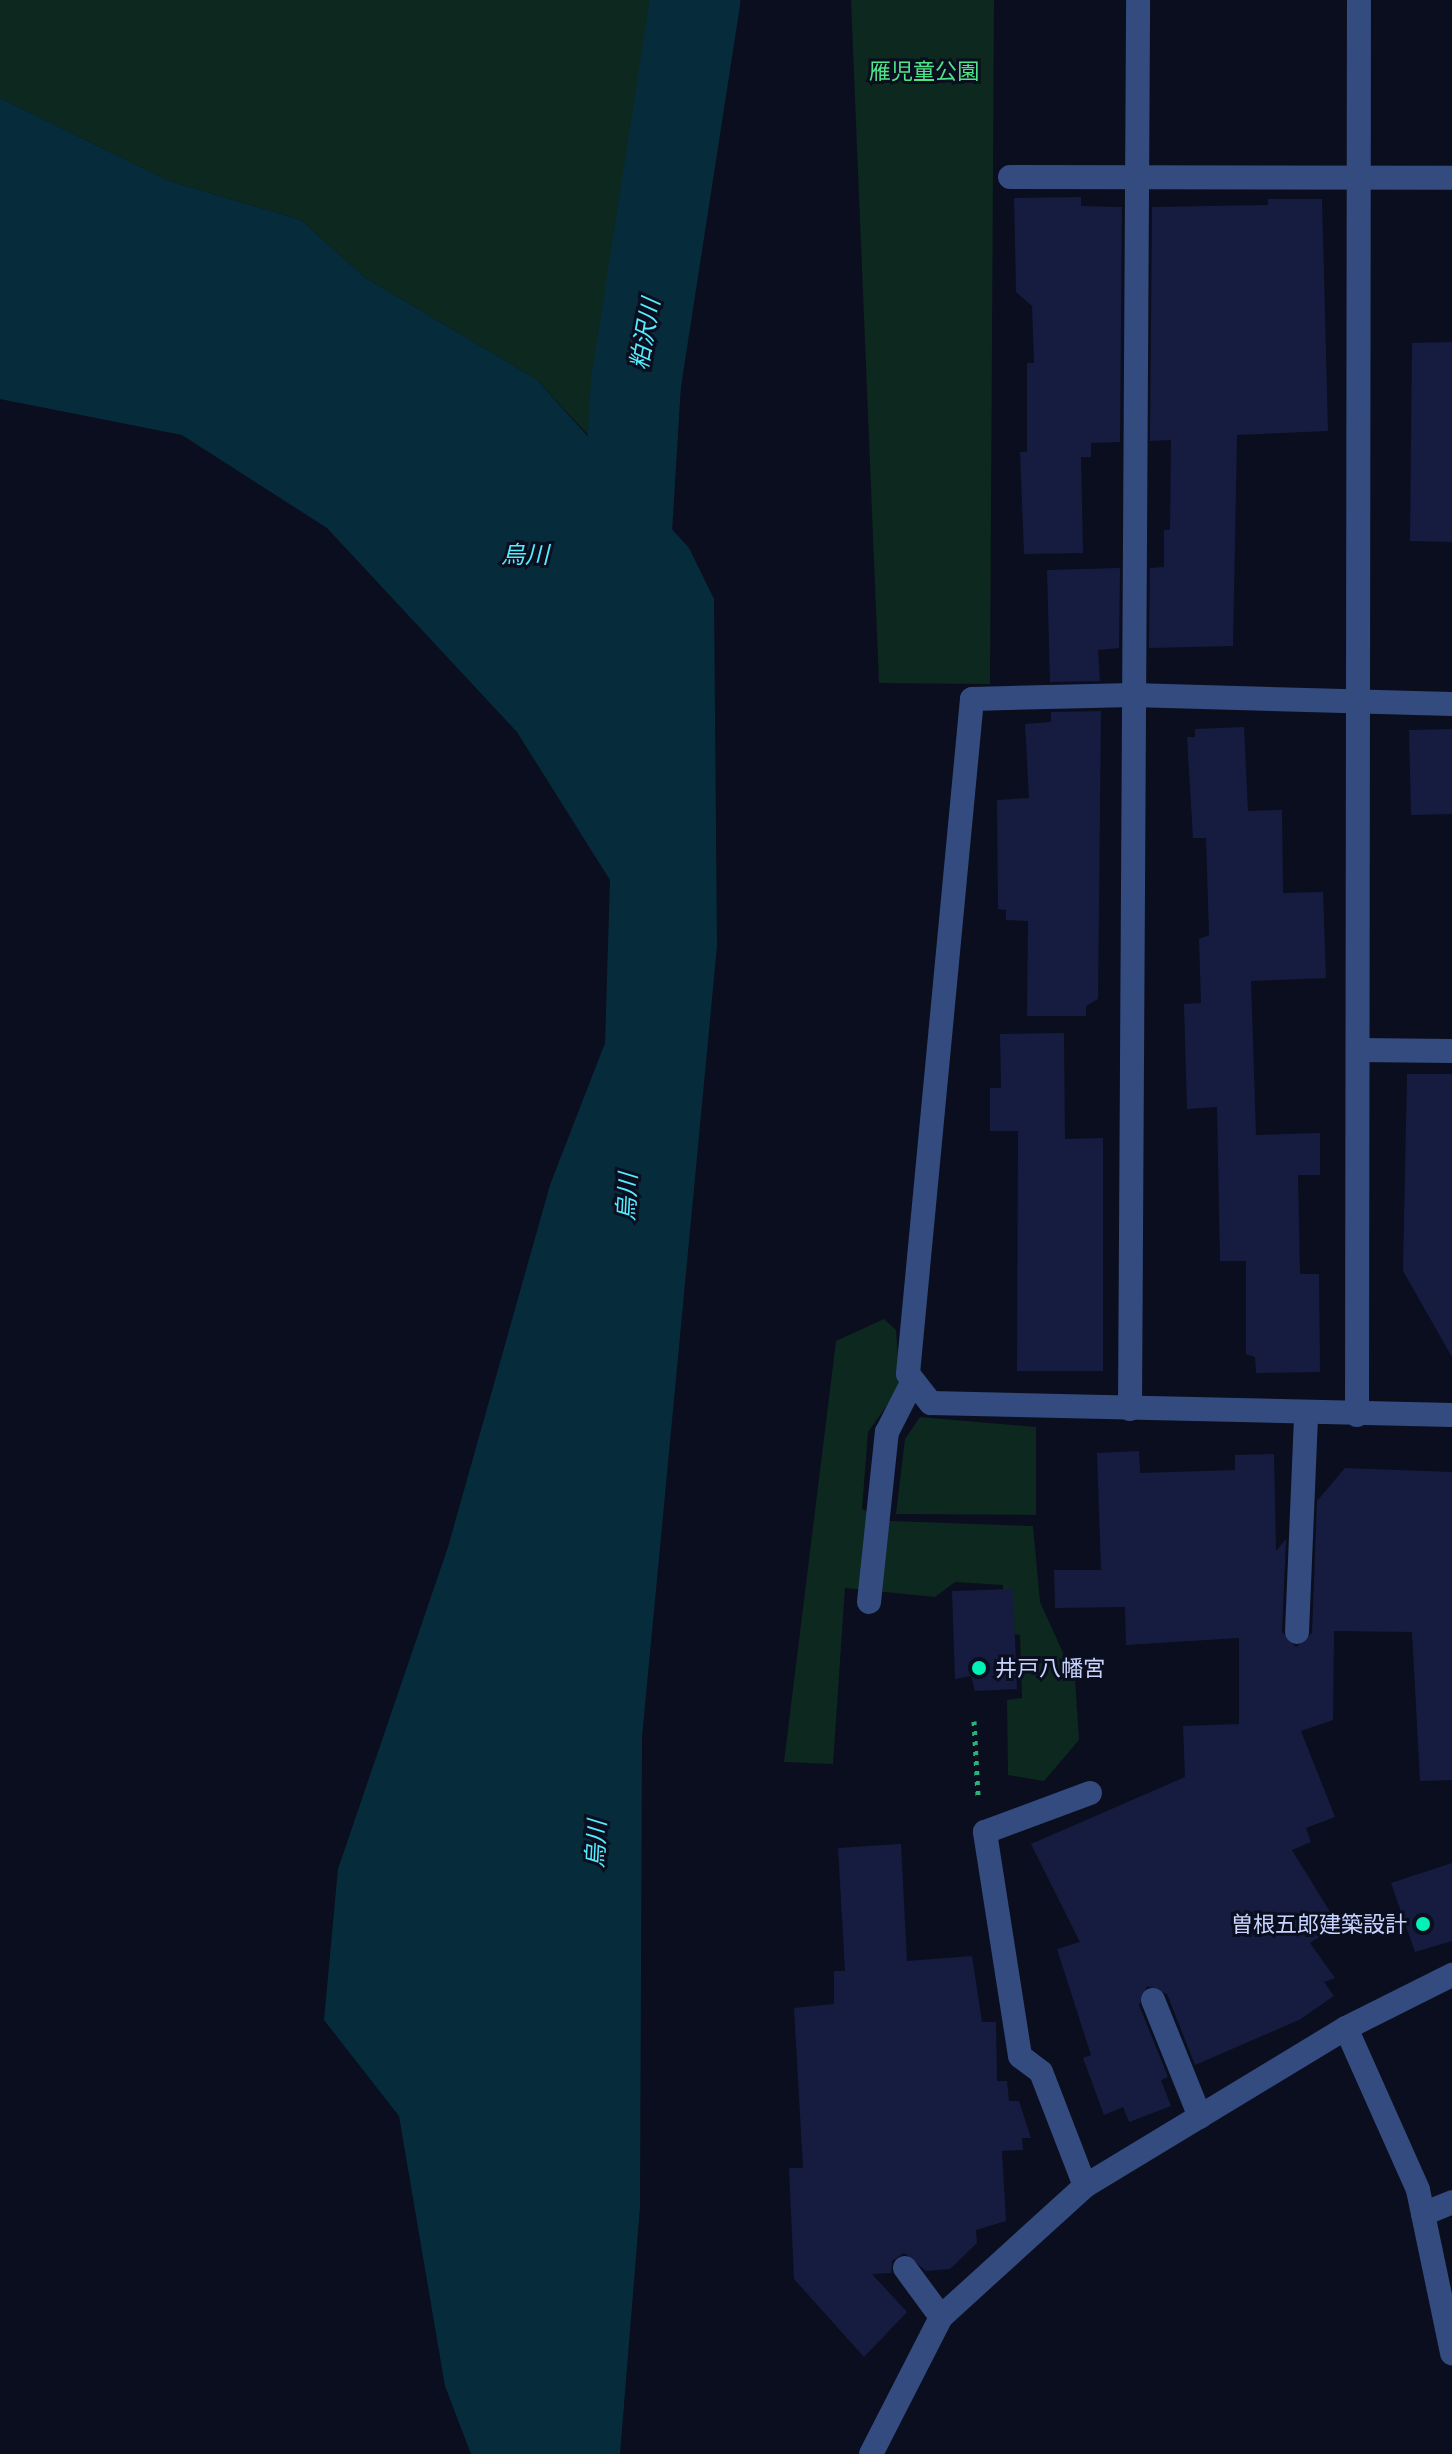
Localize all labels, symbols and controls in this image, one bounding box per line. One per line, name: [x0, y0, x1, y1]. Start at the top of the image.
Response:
park label: 雁児童公園: [869, 58, 979, 84]
water label: 粕沢川: [624, 296, 664, 372]
water label: 烏川: [501, 540, 549, 568]
water label: 烏川: [610, 1172, 642, 1222]
place label: 井戸八幡宮: [995, 1655, 1105, 1681]
marker: 井戸八幡宮: [970, 1659, 988, 1677]
water label: 烏川: [579, 1819, 611, 1869]
place label: 曽根五郎建築設計: [1231, 1911, 1407, 1937]
marker: 曽根五郎建築設計: [1414, 1915, 1432, 1933]

